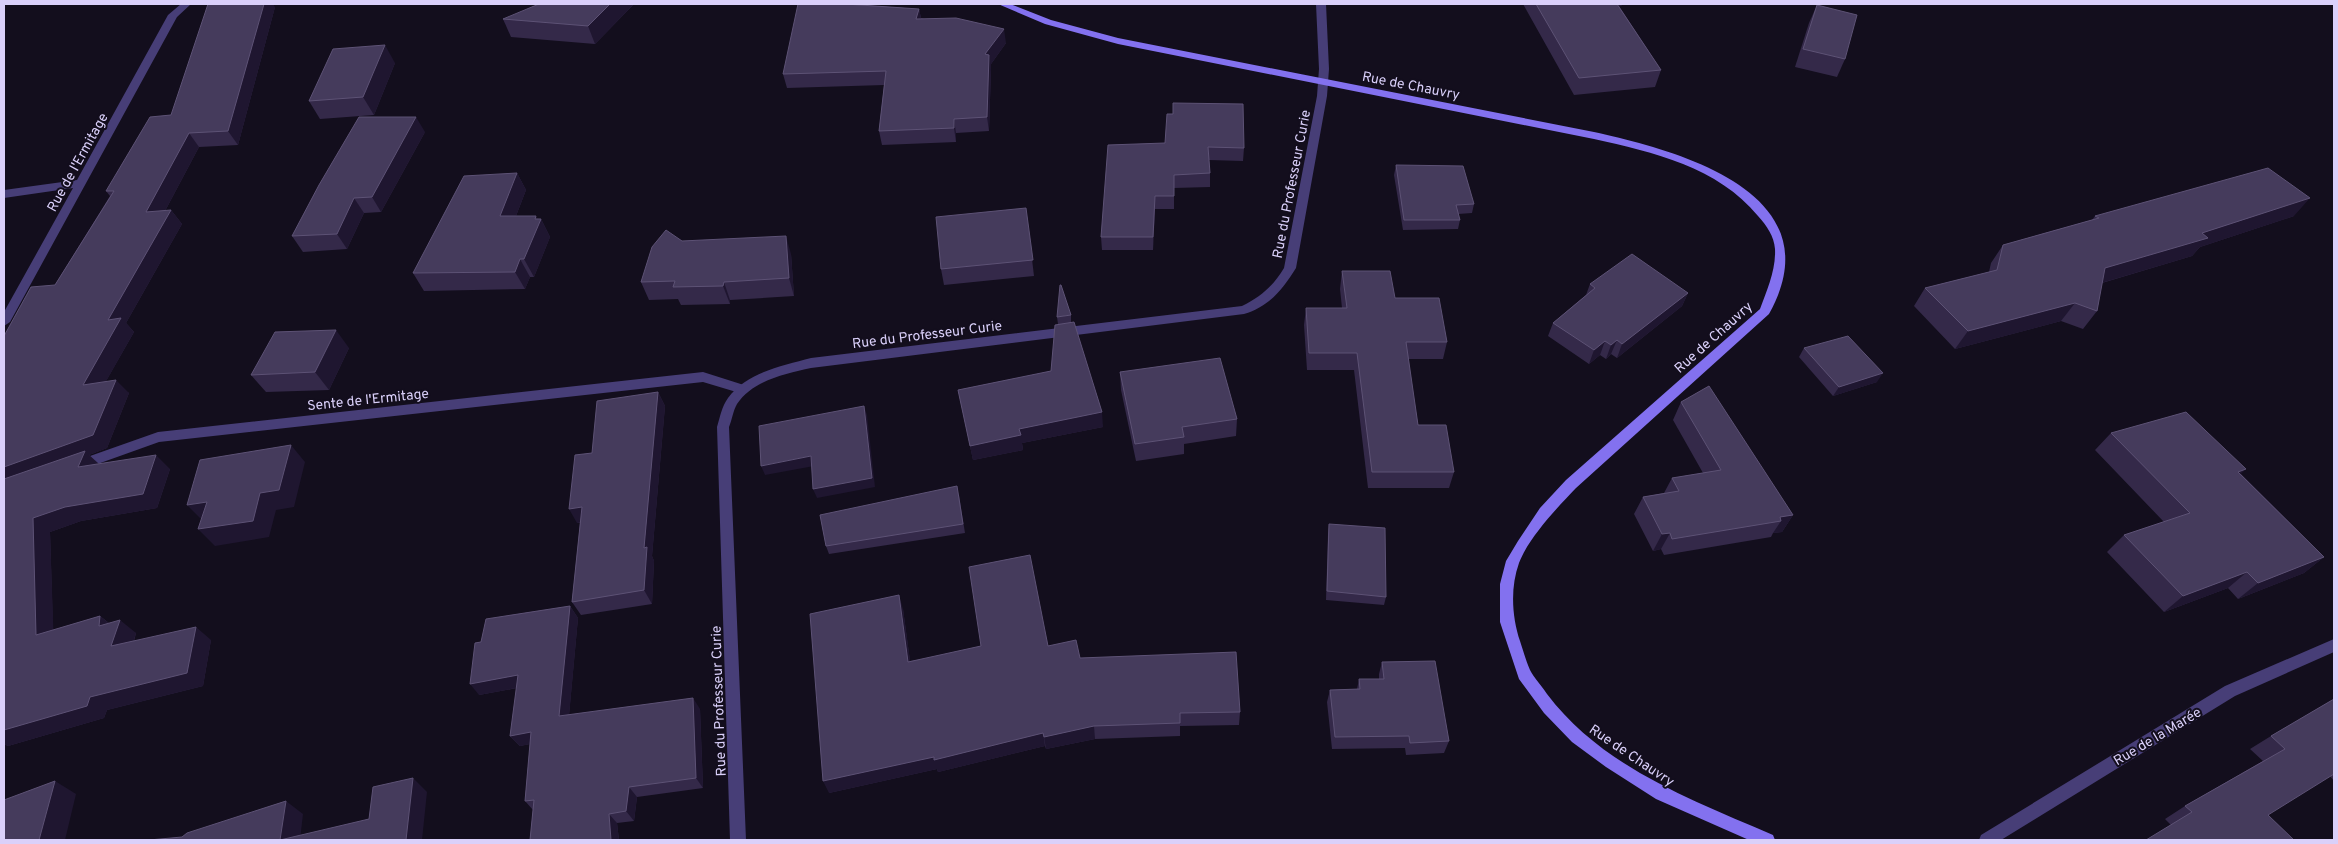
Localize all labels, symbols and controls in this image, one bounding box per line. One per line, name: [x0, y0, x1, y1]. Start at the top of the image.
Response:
street label: Rue de Chauvry: [1360, 69, 1461, 104]
street label: Rue du Professeur Curie: [1270, 109, 1315, 260]
street label: Rue de l'Ermitage: [44, 110, 112, 215]
street label: Rue de Chauvry: [1671, 299, 1757, 378]
street label: Rue du Professeur Curie: [851, 318, 1003, 353]
street label: Sente de l'Ermitage: [307, 386, 430, 415]
street label: Rue du Professeur Curie: [708, 625, 731, 777]
street label: Rue de la Marée: [2111, 704, 2205, 770]
street label: Rue de Chauvry: [1585, 721, 1677, 791]

